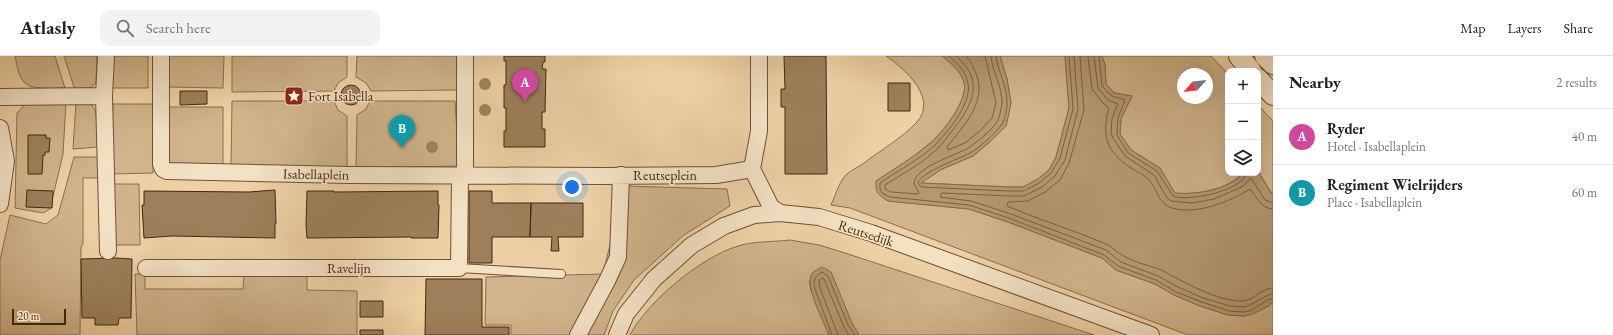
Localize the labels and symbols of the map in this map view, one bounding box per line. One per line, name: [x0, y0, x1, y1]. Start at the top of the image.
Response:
north arrow: [1177, 68, 1213, 104]
pin: A: [512, 69, 538, 102]
place icon: Fort Isabella: [283, 85, 305, 107]
place label: Fort Isabella: [308, 87, 374, 105]
pin: B: [389, 115, 415, 148]
street label: Isabellaplein: [283, 164, 350, 184]
street label: Reutseplein: [633, 166, 698, 184]
your location: [562, 177, 582, 197]
street label: Reutsedijk: [836, 216, 896, 251]
street label: Ravelijn: [327, 259, 372, 277]
scale bar: [12, 307, 66, 326]

